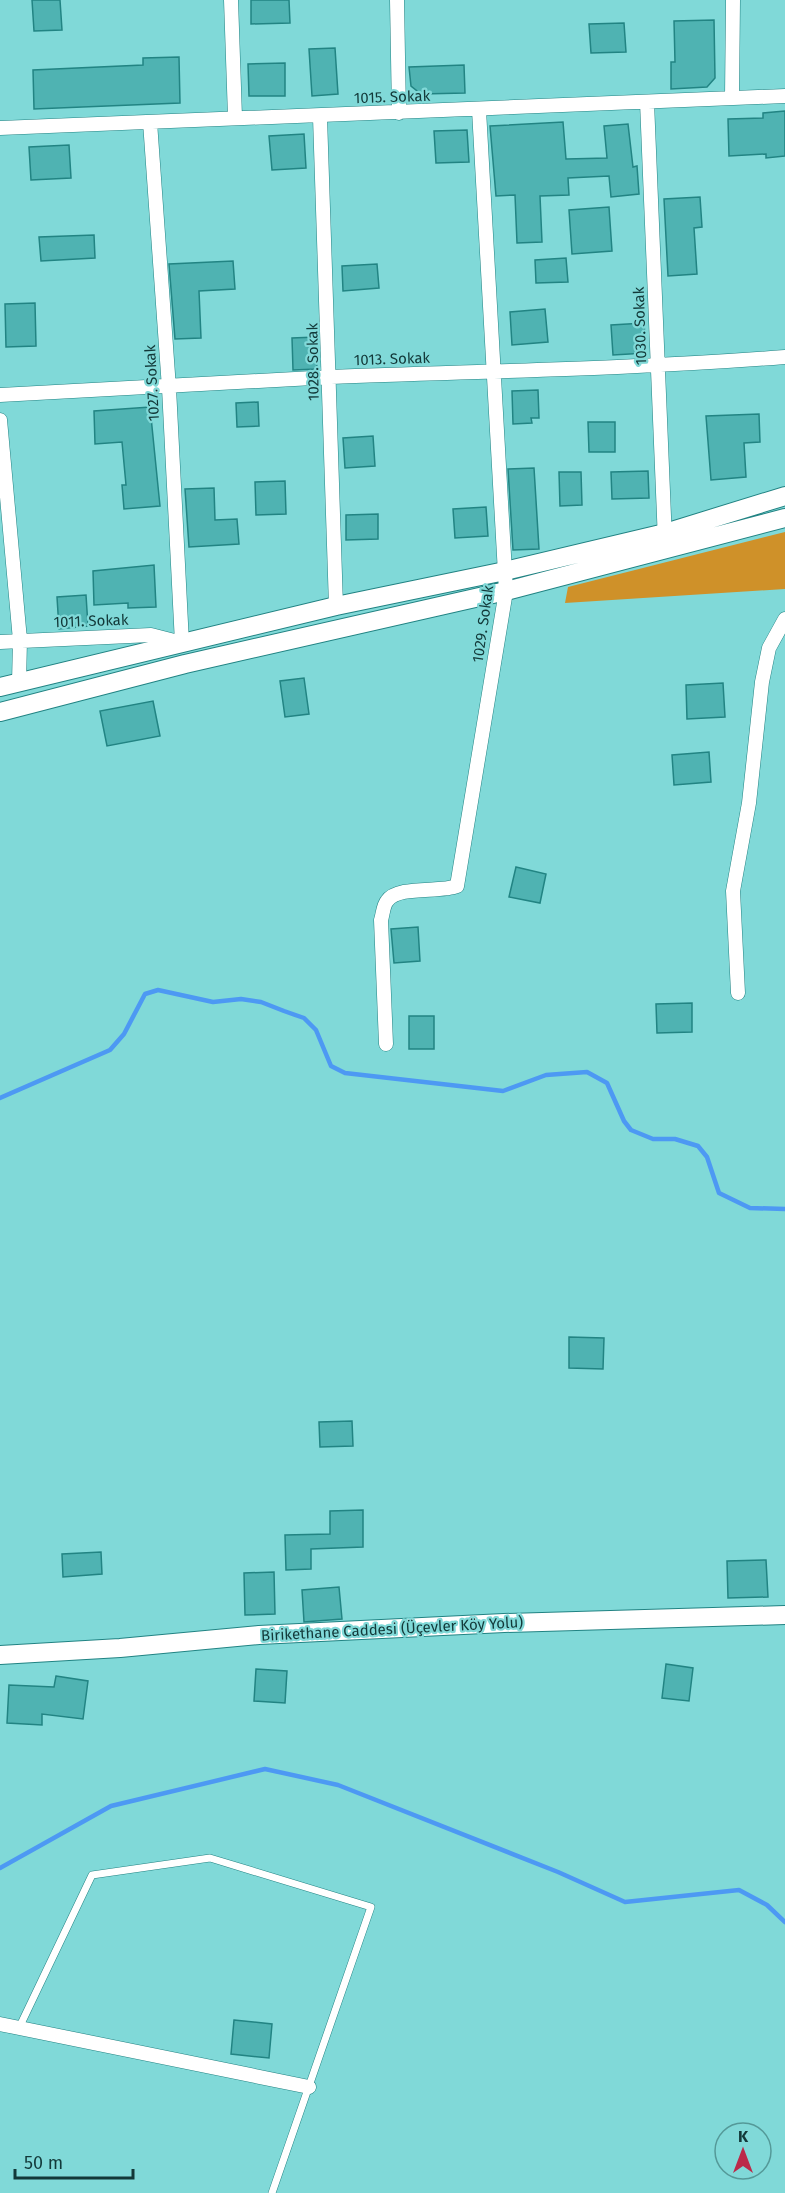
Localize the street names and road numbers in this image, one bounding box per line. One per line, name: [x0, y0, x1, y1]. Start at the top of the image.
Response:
street label: 1015. Sokak: [354, 87, 431, 107]
street label: 1030. Sokak: [630, 286, 650, 365]
street label: 1028. Sokak: [303, 322, 323, 401]
street label: 1027. Sokak: [141, 344, 163, 422]
street label: 1013. Sokak: [354, 349, 431, 369]
street label: 1029. Sokak: [469, 584, 497, 664]
street label: 1011. Sokak: [53, 611, 129, 631]
street label: Birikethane Caddesi (Üçevler Köy Yolu): [261, 1613, 524, 1645]

